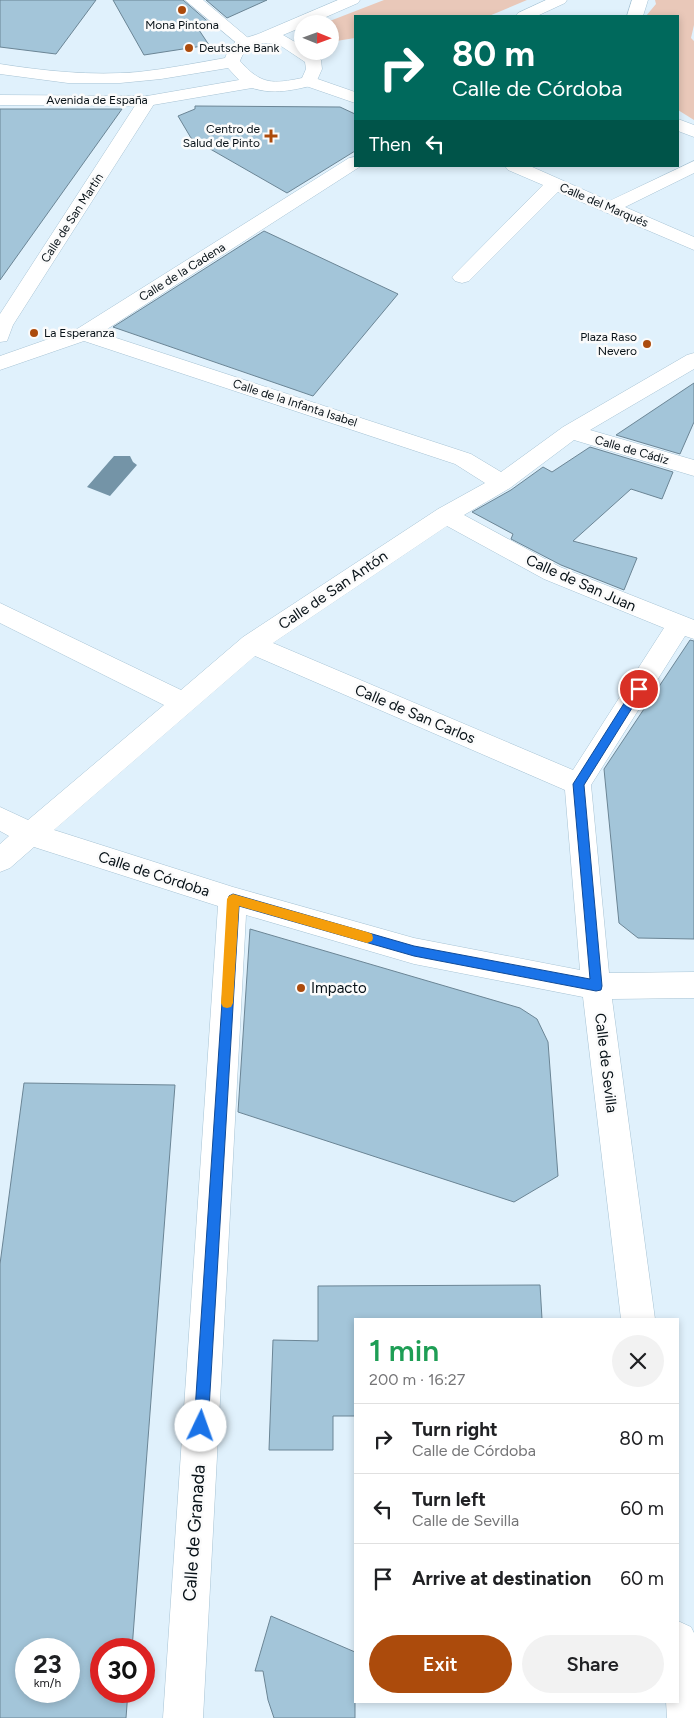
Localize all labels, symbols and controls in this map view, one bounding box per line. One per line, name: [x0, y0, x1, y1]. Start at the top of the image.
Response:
marker: Mona Pintona: [176, 4, 188, 16]
north arrow: [294, 15, 339, 60]
map controls: [294, 15, 339, 60]
place label: Mona Pintona: [145, 18, 219, 32]
text: 80 m: [452, 33, 535, 75]
icon: right: [369, 35, 434, 100]
place label: Deutsche Bank: [199, 41, 279, 55]
marker: Deutsche Bank: [183, 42, 195, 54]
text: Calle de Córdoba: [452, 75, 622, 102]
street label: Avenida de España: [46, 93, 148, 107]
place label: Centro de Salud de Pinto: [183, 122, 260, 150]
marker: Centro de Salud de Pinto: [264, 129, 278, 143]
icon: left: [421, 130, 449, 158]
text: Then: [369, 133, 411, 156]
street label: Calle de San Martín: [38, 170, 106, 265]
street label: Calle del Marqués: [558, 180, 651, 230]
street label: Calle de la Cadena: [136, 240, 228, 304]
place label: La Esperanza: [44, 326, 115, 340]
marker: La Esperanza: [28, 327, 40, 339]
place label: Plaza Raso Nevero: [580, 330, 637, 358]
marker: Plaza Raso Nevero: [641, 338, 653, 350]
street label: Calle de la Infanta Isabel: [231, 376, 359, 430]
street label: Calle de Cádiz: [593, 433, 671, 467]
street label: Calle de San Antón: [275, 547, 391, 633]
street label: Calle de San Juan: [523, 551, 639, 615]
pin: [618, 668, 660, 710]
icon: arrive: [625, 675, 653, 703]
street label: Calle de San Carlos: [352, 680, 478, 748]
street label: Calle de Córdoba: [96, 847, 212, 901]
place label: Impacto: [311, 979, 367, 997]
marker: Impacto: [295, 982, 307, 994]
street label: Calle de Sevilla: [591, 1012, 621, 1114]
text: 1 min: [369, 1332, 439, 1369]
button: close: [612, 1335, 664, 1387]
text: 200 m · 16:27: [369, 1370, 465, 1389]
position arrow: [174, 1399, 226, 1451]
text: Turn right: [412, 1418, 498, 1441]
icon: right: [369, 1425, 397, 1453]
text: 80 m: [619, 1427, 664, 1450]
text: Calle de Córdoba: [412, 1441, 536, 1460]
street label: Calle de Granada: [178, 1464, 210, 1602]
text: Turn left: [412, 1488, 486, 1511]
icon: left: [369, 1495, 397, 1523]
text: 60 m: [620, 1497, 664, 1520]
text: Calle de Sevilla: [412, 1511, 519, 1530]
icon: arrive: [369, 1565, 397, 1593]
text: Arrive at destination: [412, 1567, 591, 1590]
text: 60 m: [620, 1567, 664, 1590]
button: Exit: [369, 1635, 512, 1693]
button: Share: [522, 1635, 664, 1693]
speed limit sign: 30: [90, 1638, 155, 1703]
text: 23: [33, 1649, 62, 1679]
text: km/h: [34, 1676, 61, 1690]

